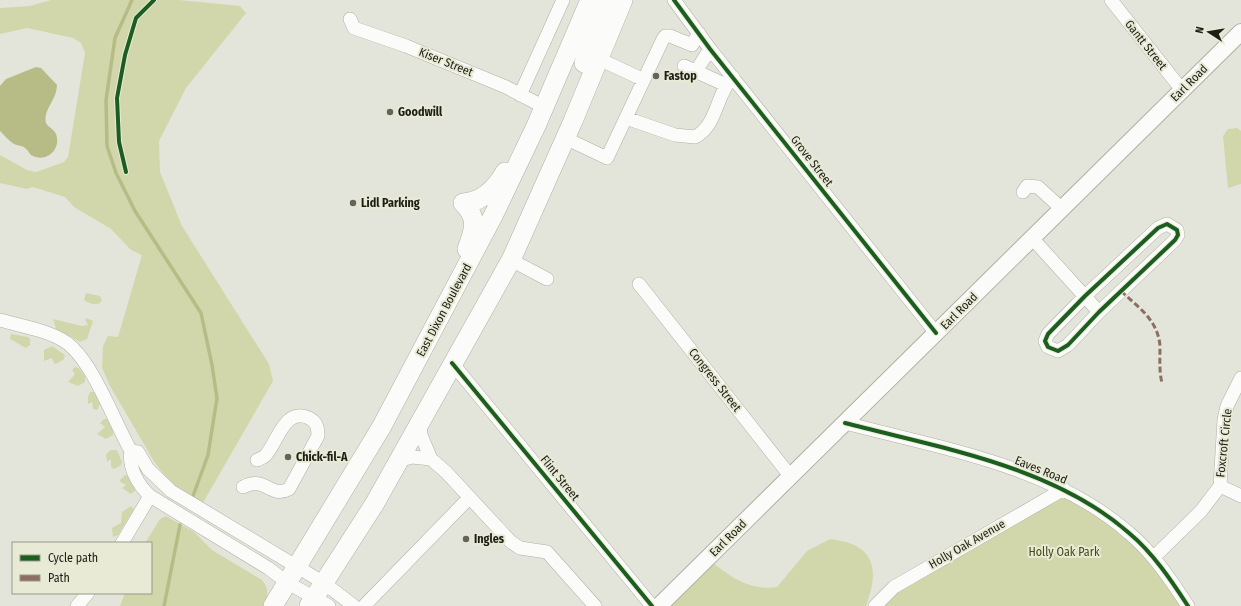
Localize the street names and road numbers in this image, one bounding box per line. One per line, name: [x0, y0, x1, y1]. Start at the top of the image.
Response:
street label: Gantt Street: [1122, 17, 1170, 73]
street label: Kiser Street: [417, 45, 475, 79]
street label: Earl Road: [1168, 62, 1210, 104]
street label: Grove Street: [788, 133, 836, 189]
street label: East Dixon Boulevard: [414, 261, 474, 359]
street label: Earl Road: [938, 290, 980, 332]
street label: Congress Street: [686, 346, 744, 414]
street label: Foxcroft Circle: [1213, 408, 1235, 478]
street label: Flint Street: [538, 453, 582, 503]
street label: Eaves Road: [1013, 453, 1069, 487]
street label: Holly Oak Avenue: [926, 516, 1008, 571]
street label: Earl Road: [707, 517, 749, 559]

